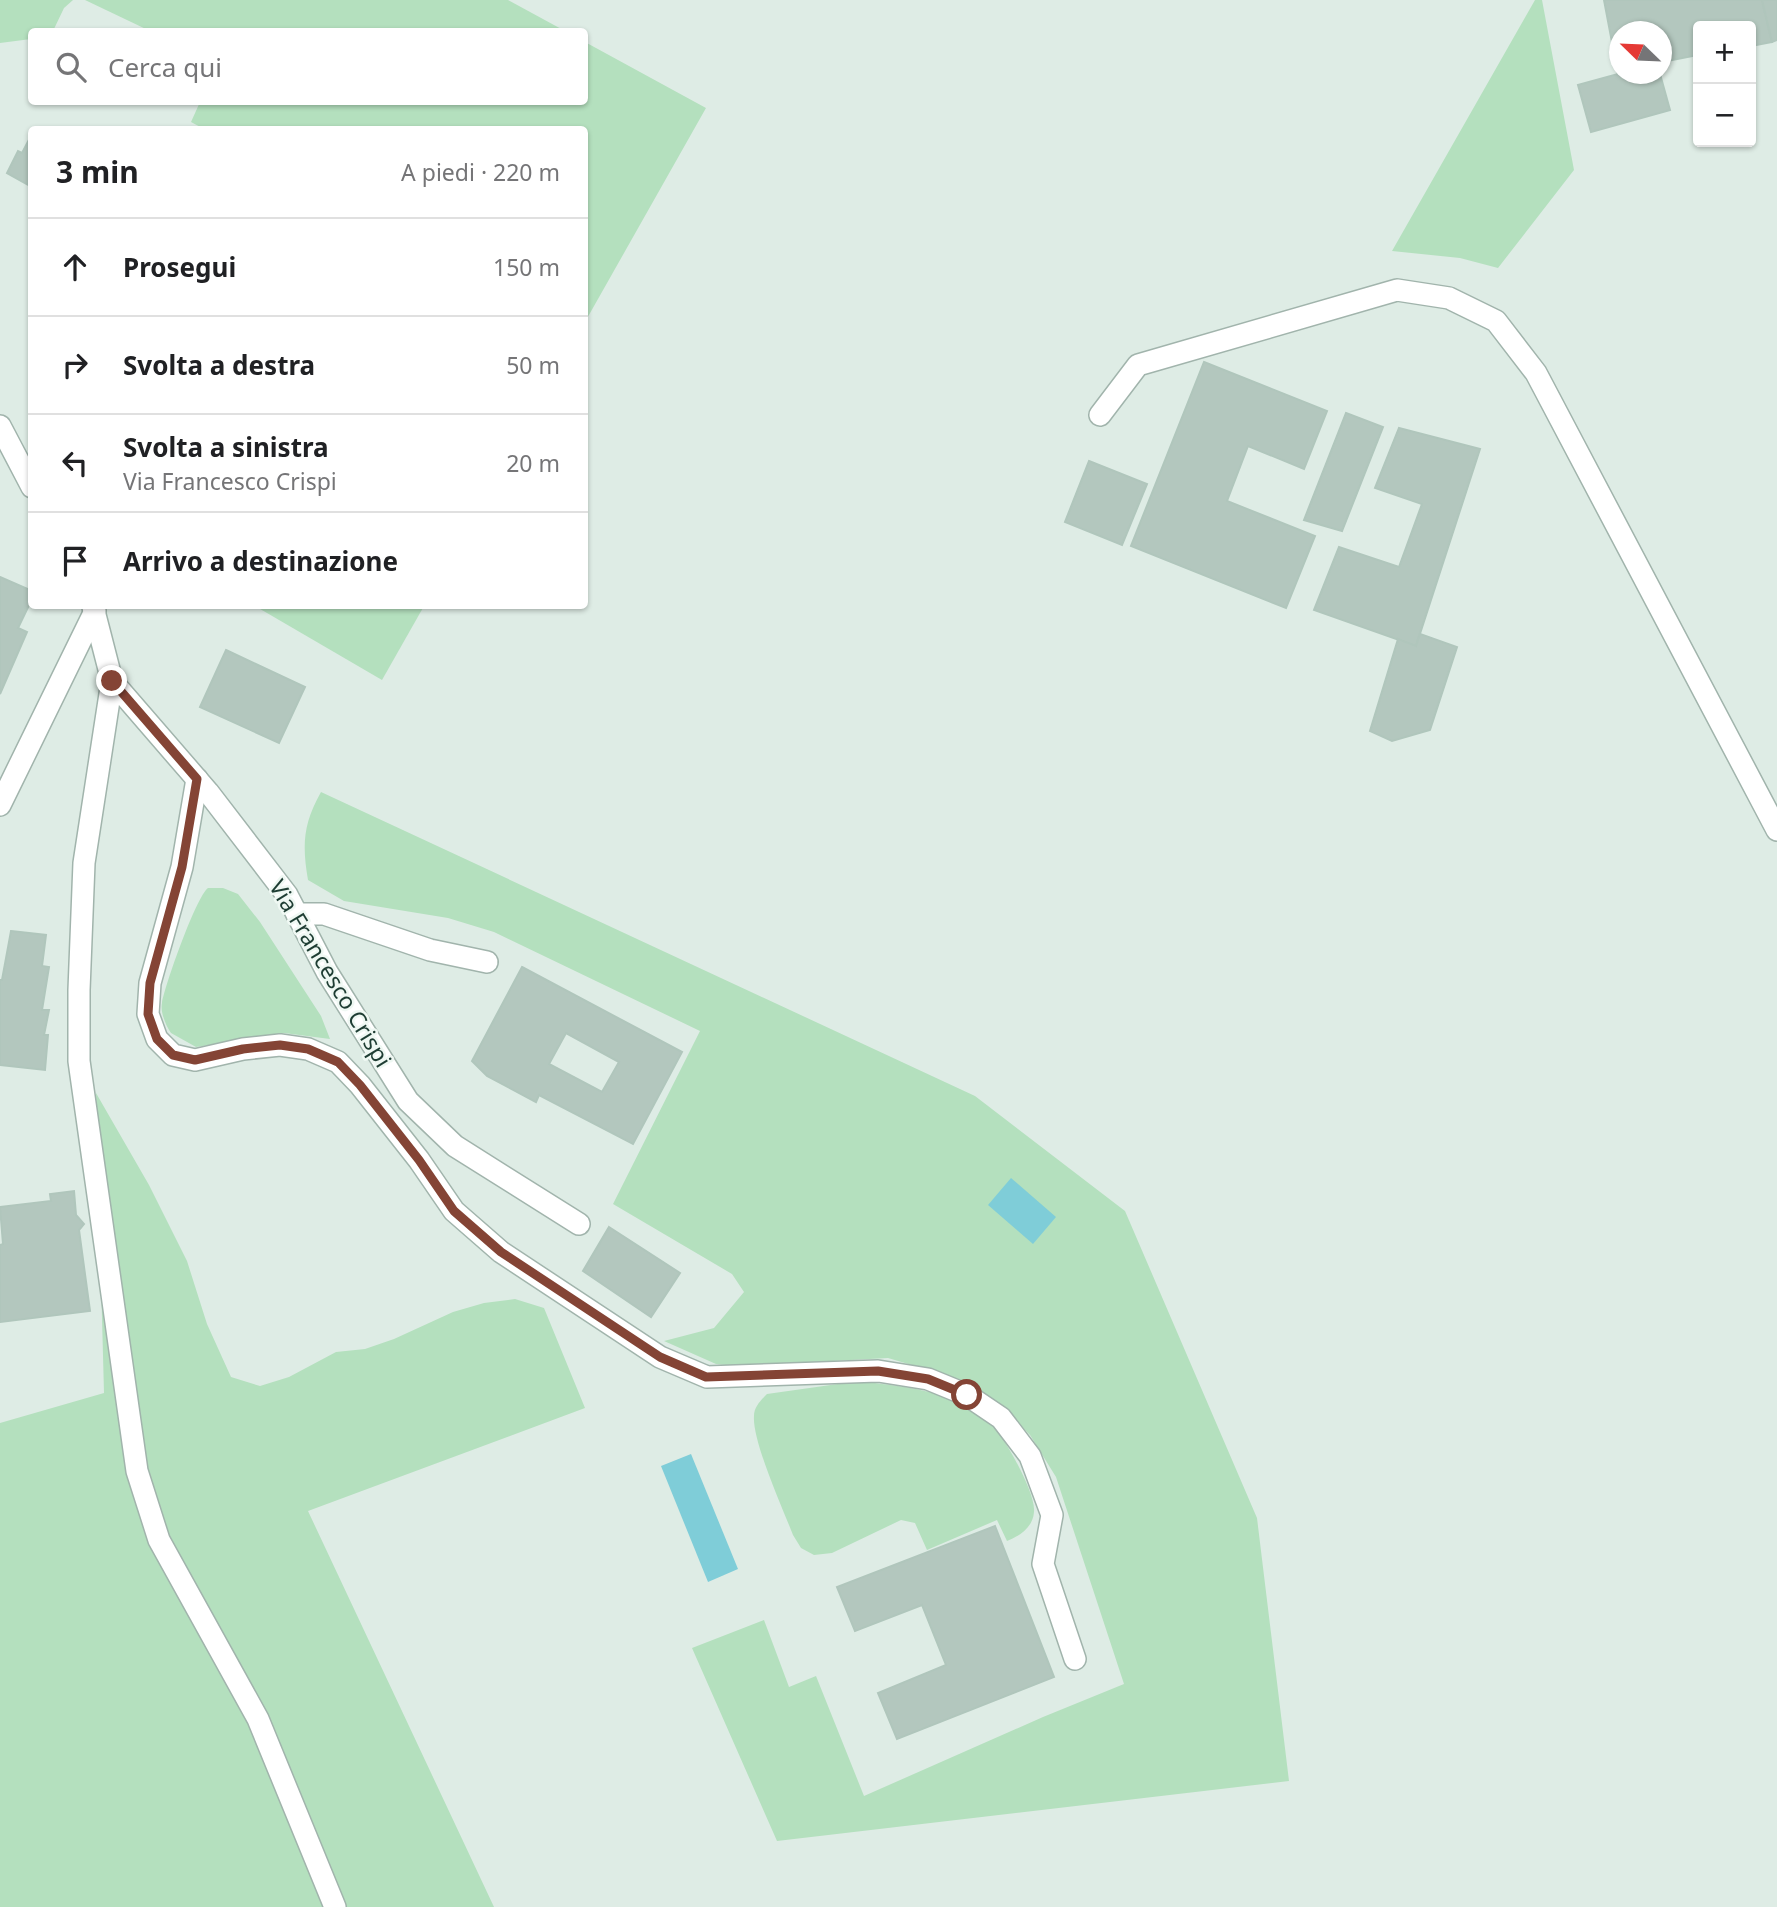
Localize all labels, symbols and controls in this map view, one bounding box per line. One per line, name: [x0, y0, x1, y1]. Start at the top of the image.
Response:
north arrow: [1609, 21, 1672, 84]
map controls: [1693, 21, 1756, 147]
button: +: [1693, 21, 1756, 84]
search box: [28, 28, 588, 105]
icon: search: [52, 48, 90, 86]
text: Cerca qui: [108, 49, 222, 85]
button: −: [1693, 84, 1756, 147]
text: 3 min: [56, 151, 139, 192]
text: A piedi · 220 m: [401, 156, 560, 188]
icon: ahead: [56, 248, 94, 286]
text: Prosegui: [123, 249, 236, 285]
text: 150 m: [493, 251, 560, 283]
icon: right: [56, 346, 94, 384]
text: Svolta a destra: [123, 347, 315, 383]
text: 50 m: [506, 349, 560, 381]
text: Svolta a sinistra: [123, 429, 329, 465]
icon: left: [56, 444, 94, 482]
text: 20 m: [506, 447, 560, 479]
text: Via Francesco Crispi: [123, 465, 337, 497]
icon: arrive: [56, 542, 94, 580]
text: Arrivo a destinazione: [123, 543, 398, 579]
route end: [96, 665, 127, 696]
street label: Via Francesco Crispi: [262, 873, 400, 1073]
route start: [951, 1379, 982, 1410]

